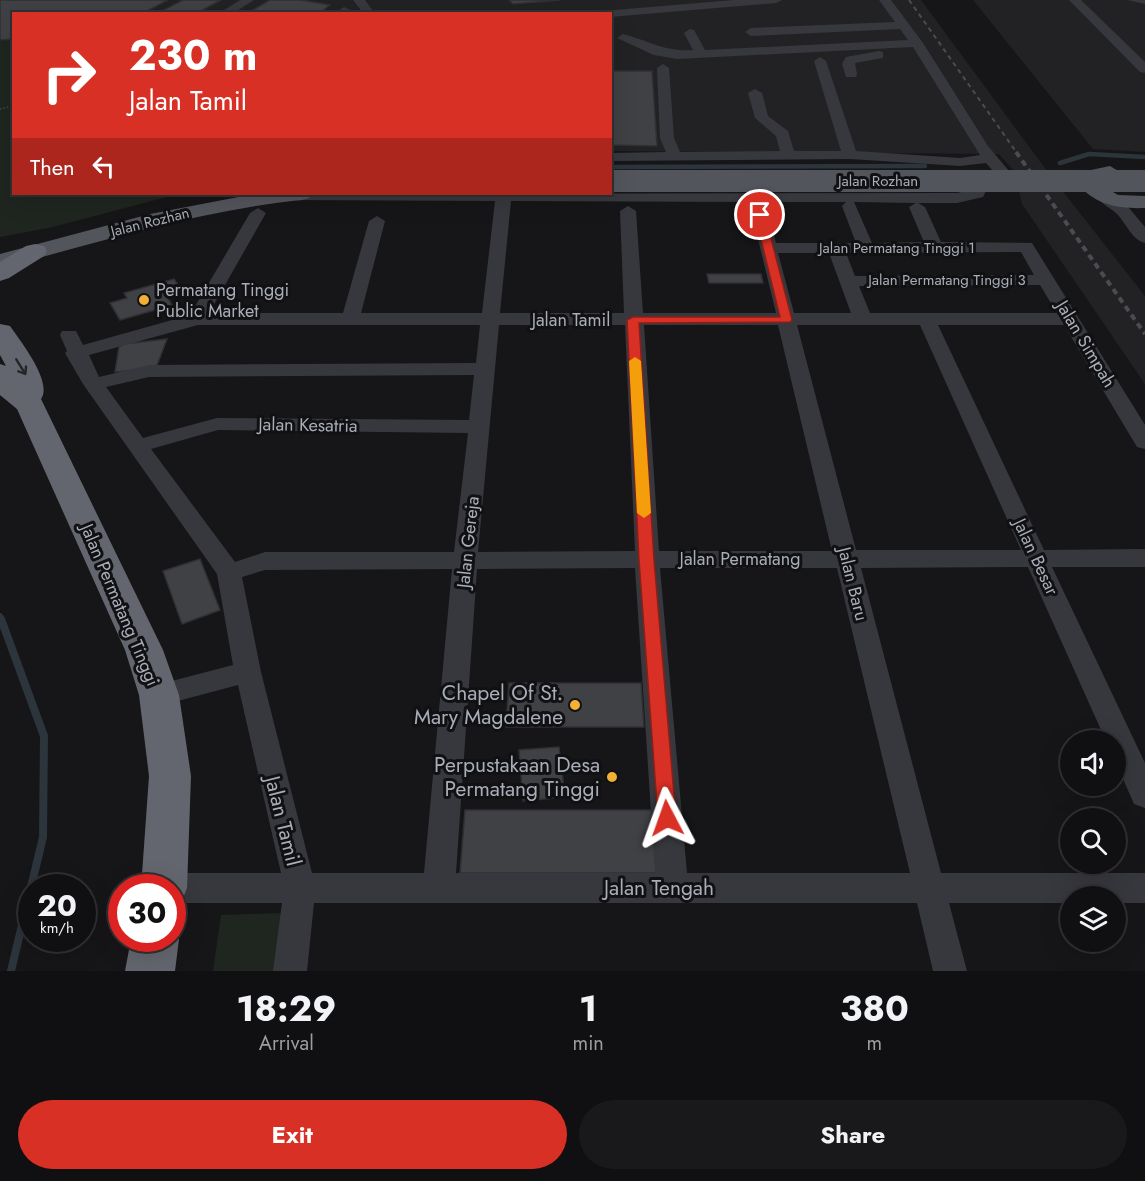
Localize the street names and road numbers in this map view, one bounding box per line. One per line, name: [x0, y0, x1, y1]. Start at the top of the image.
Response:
street label: Jalan Rozhan: [836, 170, 918, 192]
street label: Jalan Rozhan: [107, 202, 192, 243]
street label: Jalan Permatang Tinggi 1: [817, 237, 975, 259]
street label: Jalan Permatang Tinggi 3: [866, 269, 1026, 291]
street label: Jalan Simpah: [1049, 294, 1122, 393]
street label: Jalan Tamil: [530, 307, 610, 333]
street label: Jalan Kesatria: [256, 411, 358, 439]
street label: Jalan Gereja: [450, 495, 486, 591]
street label: Jalan Besar: [1006, 513, 1065, 600]
street label: Jalan Permatang Tinggi: [73, 518, 166, 690]
street label: Jalan Baru: [831, 543, 875, 624]
street label: Jalan Permatang: [678, 546, 800, 572]
street label: Jalan Tamil: [257, 770, 309, 869]
street label: Jalan Tengah: [601, 873, 714, 903]

